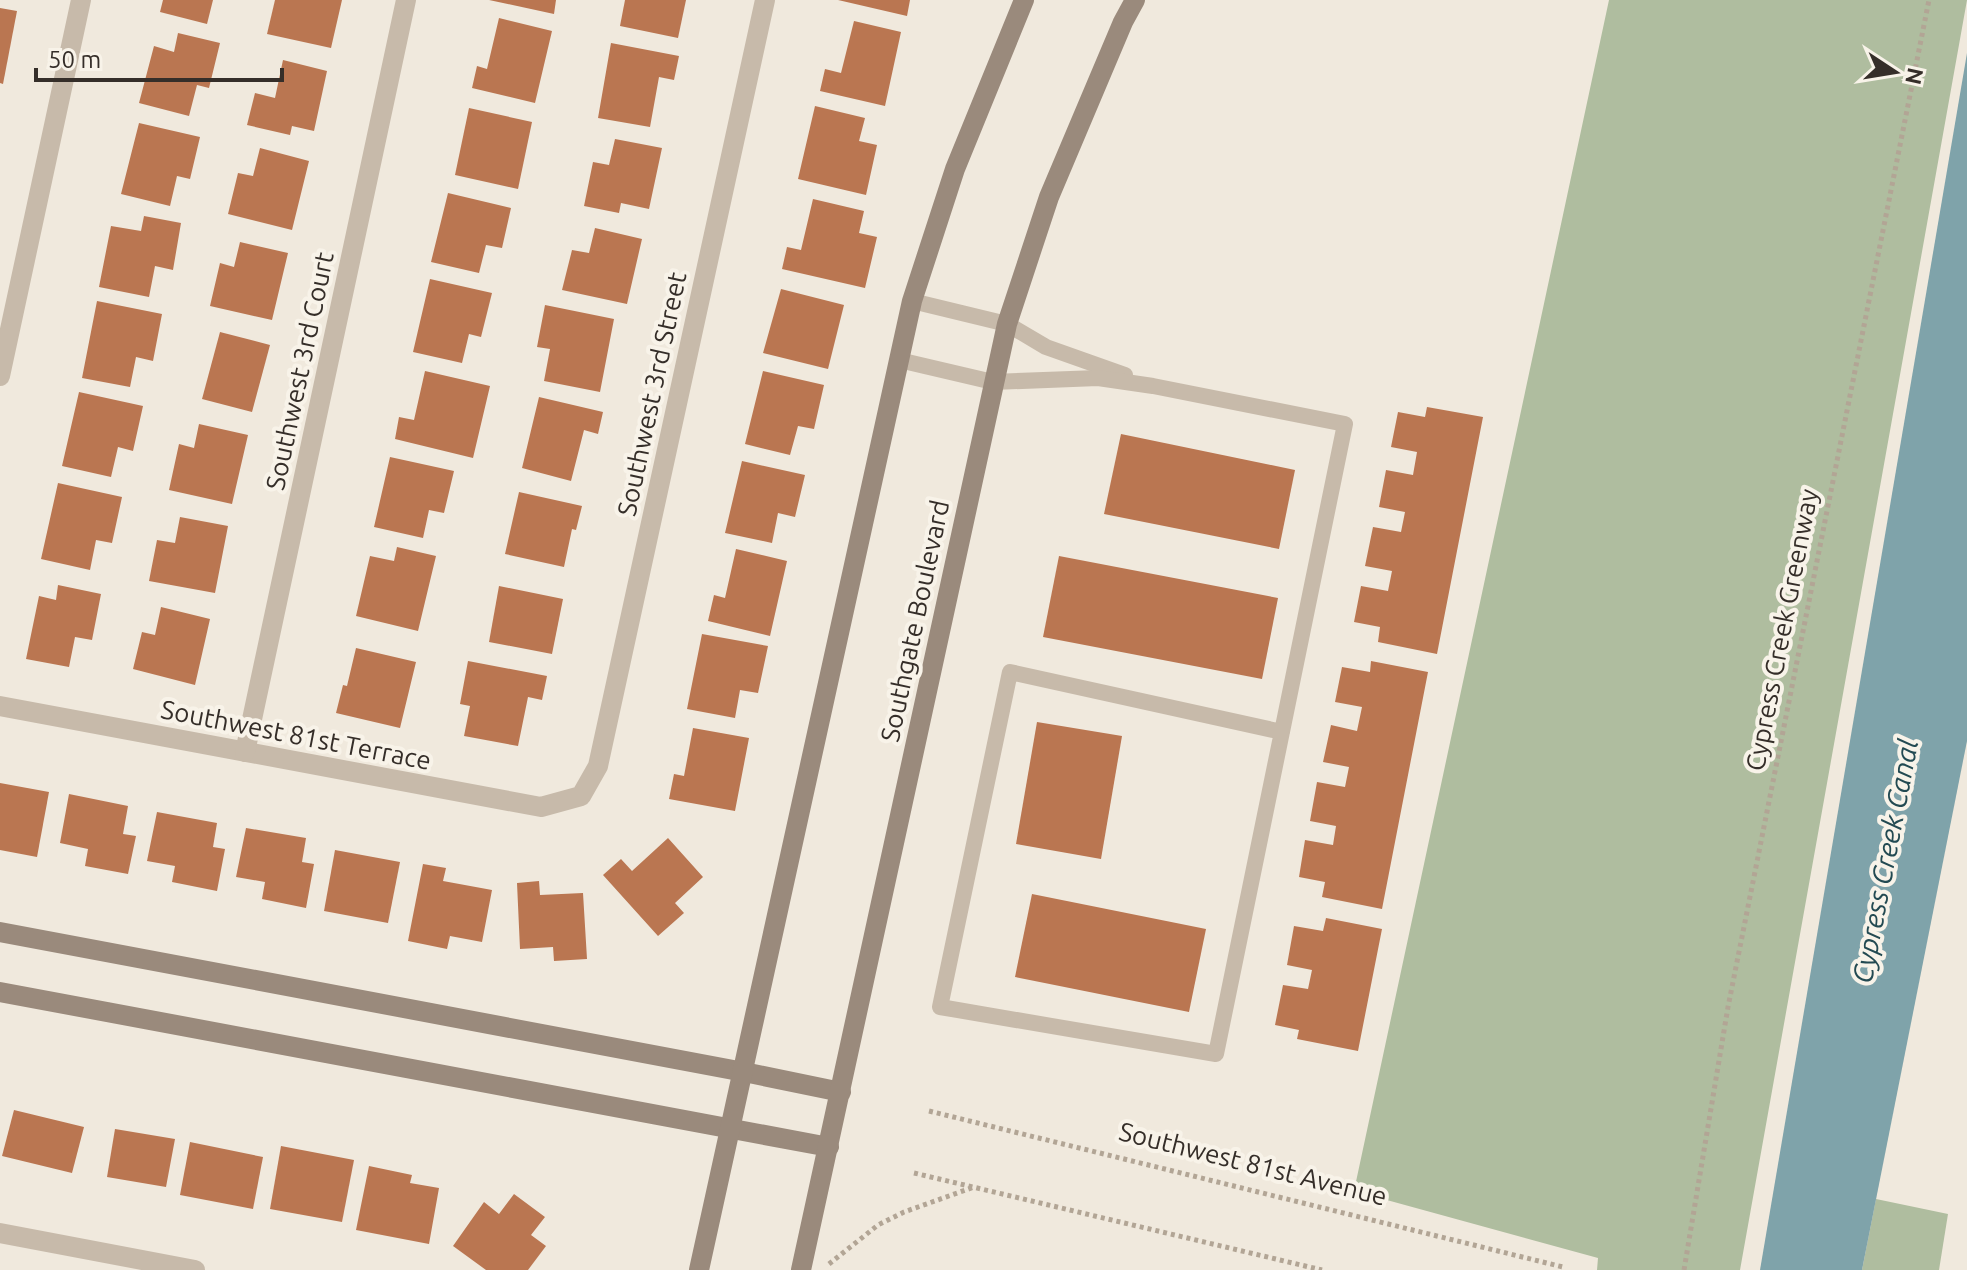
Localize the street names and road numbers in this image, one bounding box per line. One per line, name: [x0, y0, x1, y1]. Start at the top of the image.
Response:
street label: Southwest 3rd Court: [260, 249, 339, 492]
street label: Southwest 3rd Street: [611, 269, 692, 519]
street label: Cypress Creek Greenway: [1740, 486, 1823, 773]
street label: Southgate Boulevard: [875, 497, 954, 744]
street label: Southwest 81st Terrace: [159, 694, 434, 775]
street label: Southwest 81st Avenue: [1116, 1116, 1390, 1211]

